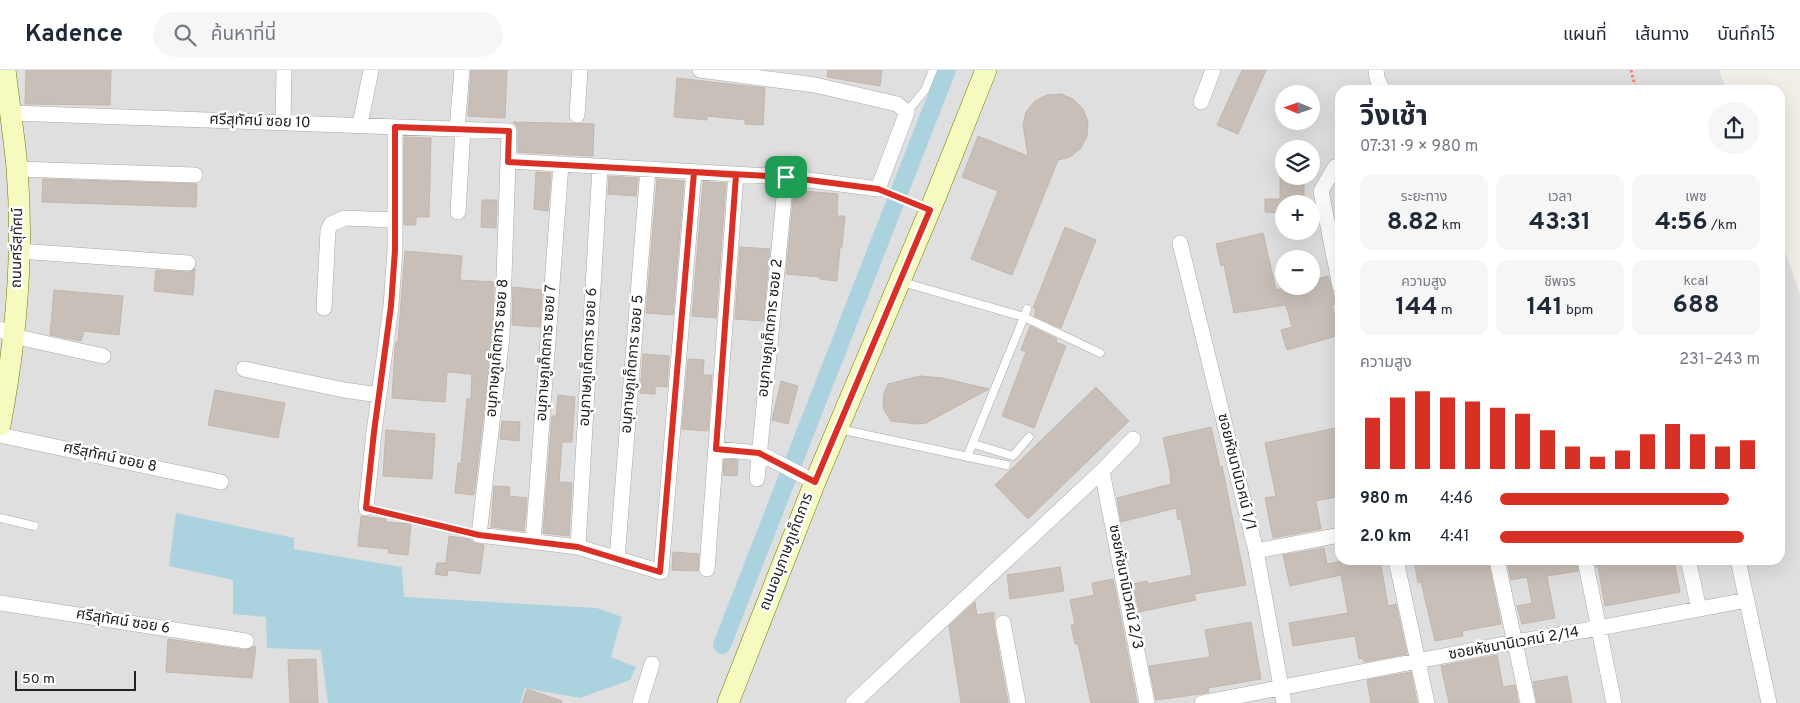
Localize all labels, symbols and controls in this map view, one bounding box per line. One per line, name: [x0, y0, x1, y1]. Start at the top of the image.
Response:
search box: [153, 12, 503, 57]
text: Kadence: [25, 20, 123, 50]
icon: search: [171, 21, 199, 49]
text: ค้นหาที่นี่: [211, 23, 276, 47]
text: แผนที่: [1563, 24, 1607, 47]
text: เส้นทาง: [1635, 24, 1689, 47]
text: บันทึกไว้: [1717, 24, 1775, 47]
north arrow: [1275, 85, 1320, 130]
map controls: [1275, 85, 1320, 295]
text: วิ่งเช้า: [1360, 100, 1428, 136]
button: share: [1708, 102, 1760, 154]
street label: ศรีสุทัศน์ ซอย 10: [209, 111, 311, 133]
text: 07:31 · 9 × 980 m: [1360, 137, 1478, 157]
button: layers: [1275, 140, 1320, 185]
pin: [765, 156, 807, 198]
icon: arrive: [772, 163, 800, 191]
text: ระยะทาง: [1401, 189, 1447, 206]
text: เวลา: [1548, 189, 1572, 206]
text: เพซ: [1685, 189, 1707, 206]
button: +: [1275, 195, 1320, 240]
text: 8.82: [1387, 207, 1439, 239]
text: 43:31: [1529, 207, 1591, 239]
text: 4:56: [1655, 207, 1708, 239]
street label: ถนนศรีสุทัศน์: [8, 208, 28, 288]
text: km: [1439, 217, 1461, 234]
text: /km: [1708, 217, 1737, 234]
button: −: [1275, 250, 1320, 295]
street label: อนุภาษภูเก็ตการ ซอย 2: [753, 258, 788, 398]
text: kcal: [1684, 273, 1708, 290]
text: ความสูง: [1401, 274, 1447, 291]
text: ชีพจร: [1544, 274, 1576, 291]
street label: อนุภาษภูเก็ตการ ซอย 8: [481, 278, 514, 418]
street label: อนุภาษภูเก็ตการ ซอย 7: [532, 284, 561, 422]
street label: อนุภาษภูเก็ตการ ซอย 6: [575, 287, 602, 427]
text: 688: [1673, 290, 1719, 322]
text: 144: [1395, 292, 1438, 324]
text: 141: [1527, 292, 1563, 324]
street label: อนุภาษภูเก็ตการ ซอย 5: [616, 294, 649, 434]
text: m: [1438, 302, 1453, 319]
text: bpm: [1563, 302, 1593, 319]
text: 231–243 m: [1679, 350, 1760, 370]
text: ความสูง: [1360, 353, 1412, 373]
street label: ซอยหัชนานิเวศน์ 1/1: [1212, 412, 1260, 532]
street label: ศรีสุทัศน์ ซอย 8: [61, 439, 159, 477]
text: 980 m: [1360, 489, 1408, 509]
text: 4:46: [1440, 489, 1473, 509]
street label: ถนนอนุภาษภูเก็ตการ: [755, 490, 818, 613]
street label: ซอยหัชนานิเวศน์ 2/3: [1104, 523, 1146, 651]
text: 2.0 km: [1360, 527, 1411, 547]
text: 4:41: [1440, 527, 1469, 547]
street label: ศรีสุทัศน์ ซอย 6: [75, 605, 171, 639]
street label: ซอยหัชนานิเวศน์ 2/14: [1447, 623, 1581, 665]
scale bar: [15, 668, 136, 691]
text: 50 m: [22, 671, 55, 688]

